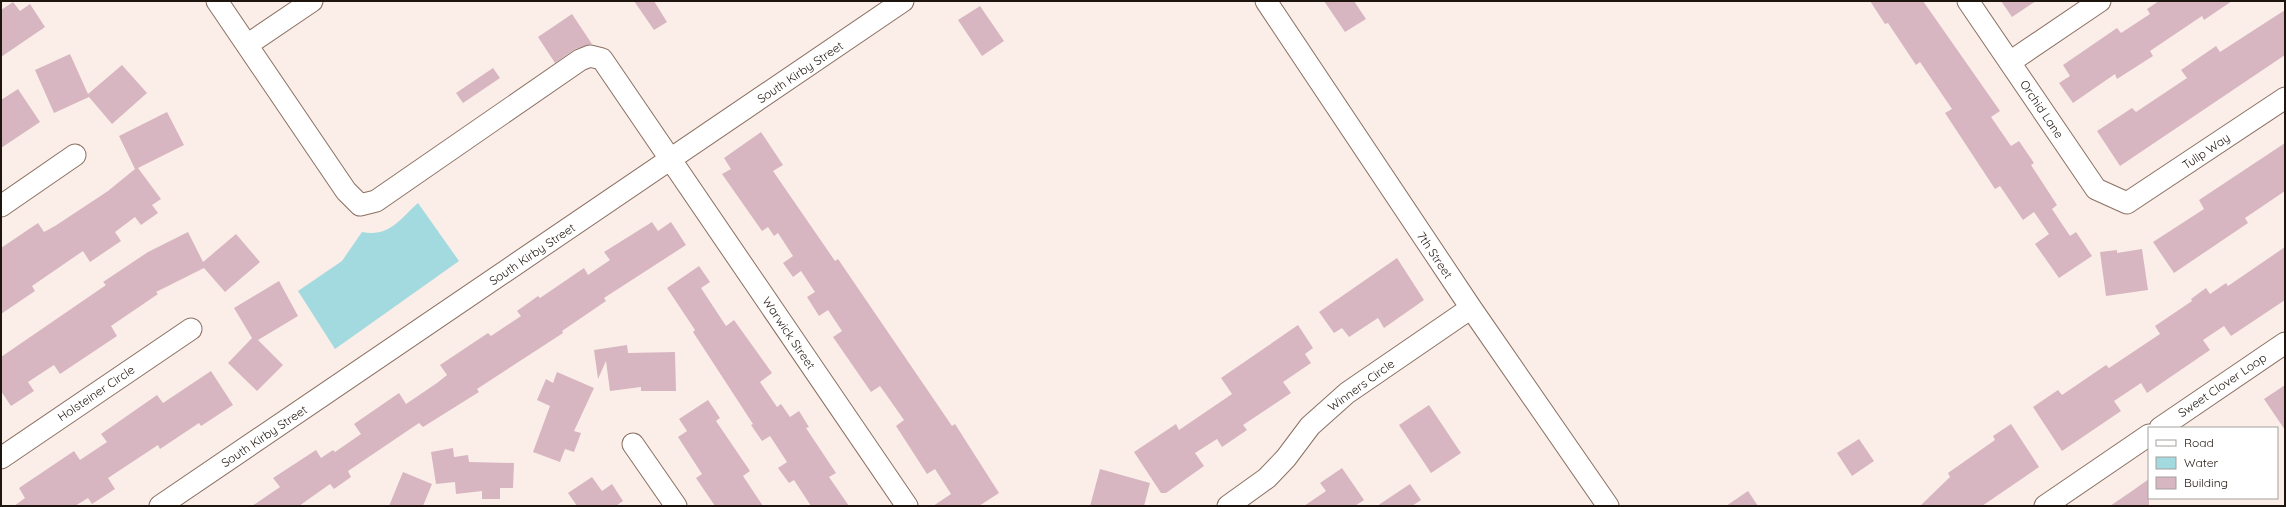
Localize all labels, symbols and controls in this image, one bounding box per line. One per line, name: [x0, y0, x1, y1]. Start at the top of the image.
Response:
street label: South Kirby Street: [754, 38, 846, 106]
street label: Orchid Lane: [2017, 77, 2067, 141]
street label: Tulip Way: [2179, 130, 2233, 172]
street label: South Kirby Street: [486, 220, 578, 288]
street label: 7th Street: [1414, 229, 1456, 281]
street label: Warwick Street: [759, 294, 819, 372]
street label: Sweet Clover Loop: [2175, 350, 2269, 420]
street label: Winners Circle: [1325, 356, 1397, 414]
street label: Holsteiner Circle: [55, 362, 138, 424]
street label: South Kirby Street: [218, 402, 310, 470]
legend: [2148, 427, 2278, 499]
text: Road: [2184, 435, 2214, 450]
text: Water: [2184, 455, 2219, 470]
text: Building: [2184, 475, 2228, 490]

